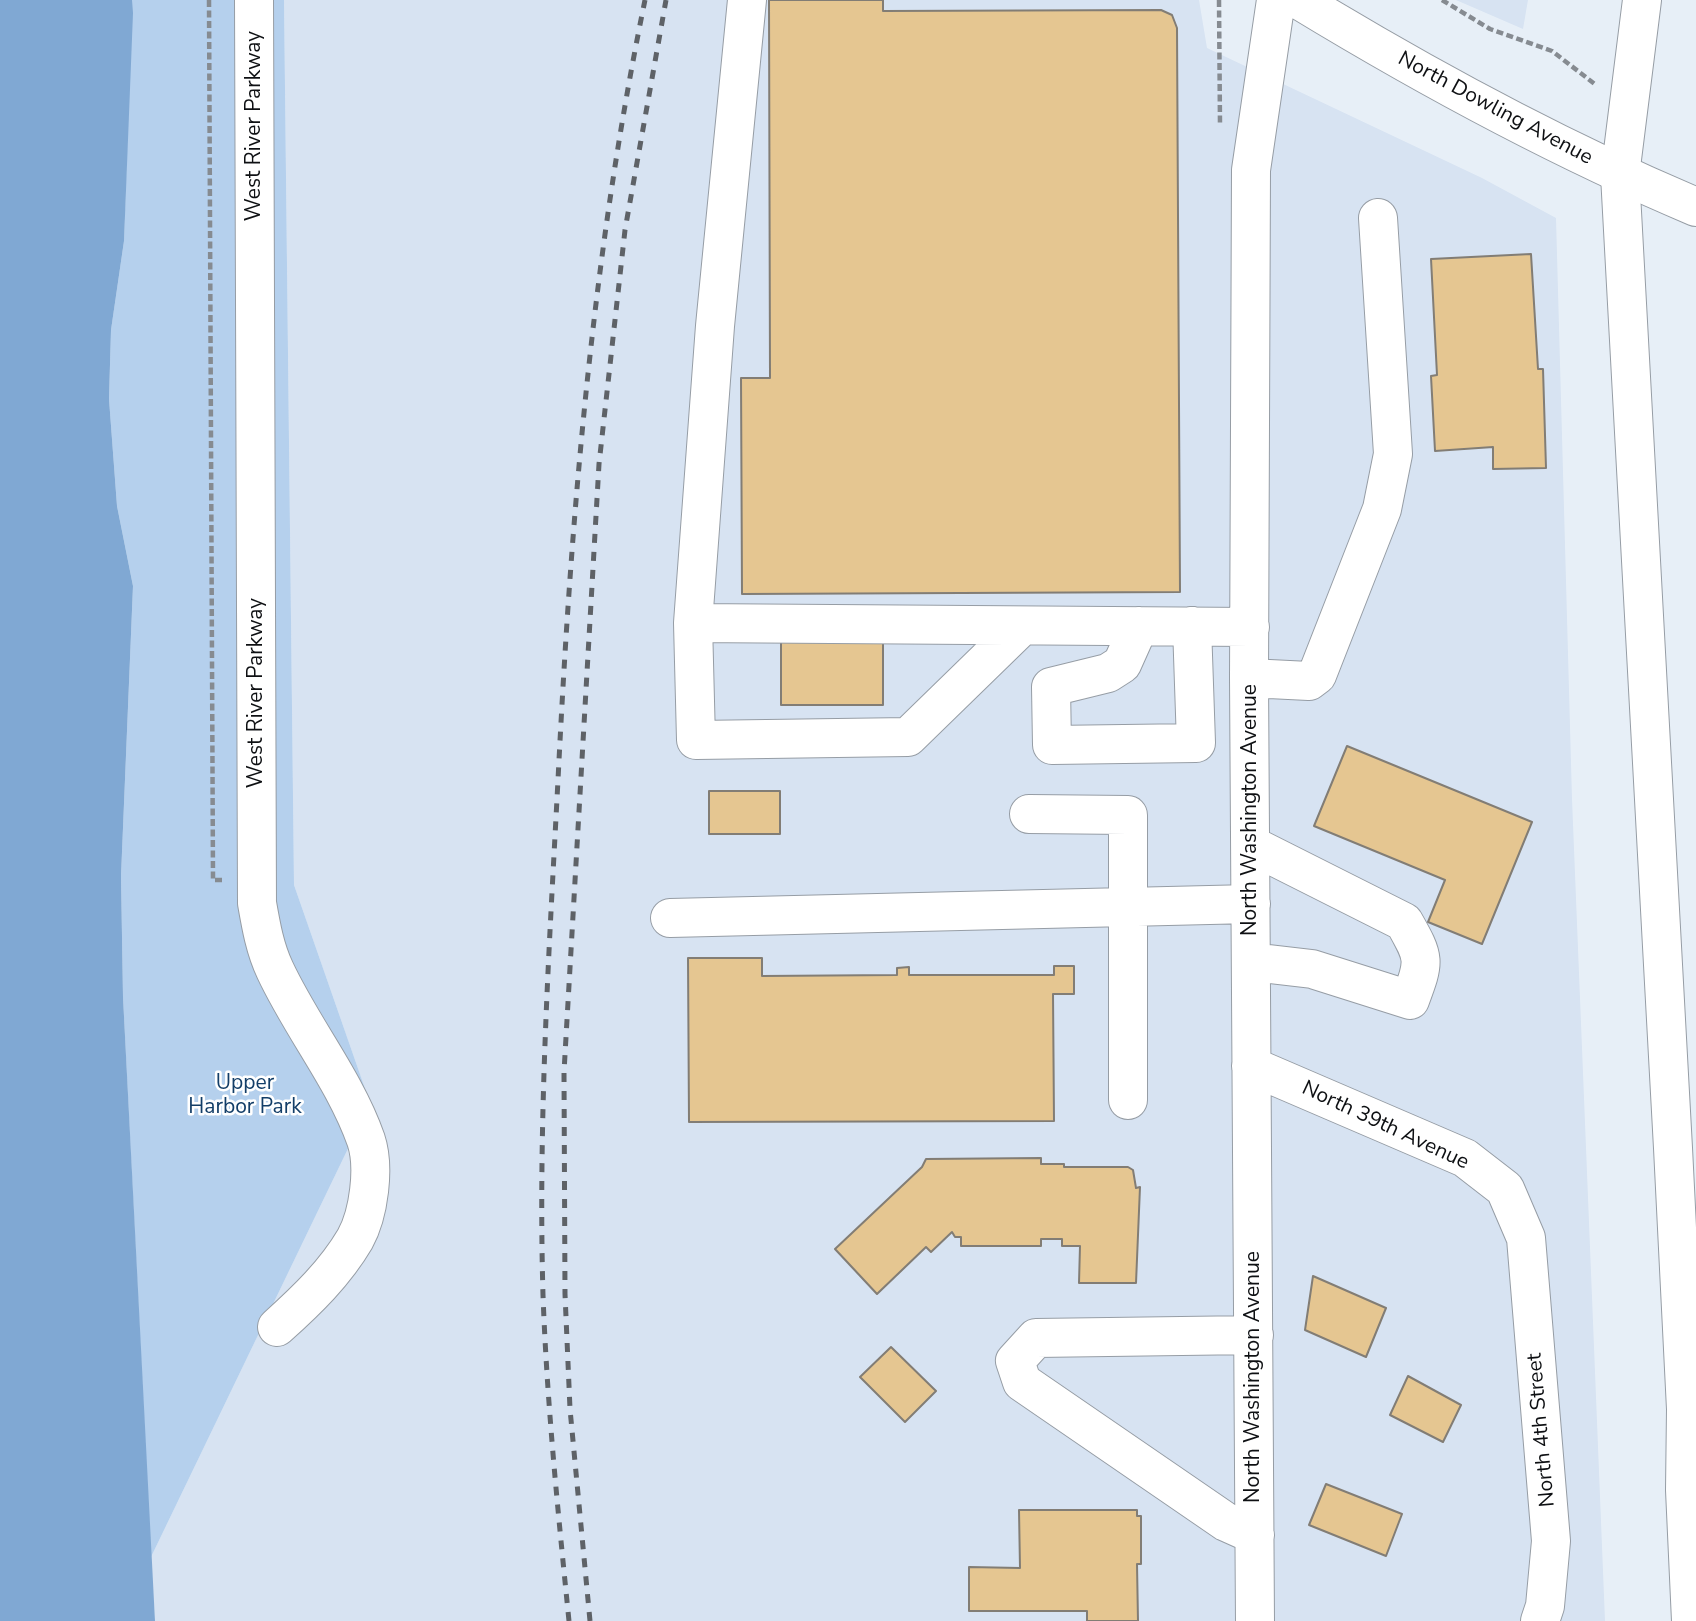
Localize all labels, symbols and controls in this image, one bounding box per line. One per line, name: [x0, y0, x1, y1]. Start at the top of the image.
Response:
street label: West River Parkway: [242, 31, 268, 221]
street label: North Dowling Avenue: [1393, 47, 1597, 171]
street label: West River Parkway: [244, 598, 270, 788]
street label: North Washington Avenue: [1238, 684, 1264, 936]
park label: Upper Harbor Park: [188, 1071, 302, 1121]
street label: North 39th Avenue: [1298, 1076, 1472, 1176]
street label: North Washington Avenue: [1241, 1251, 1267, 1503]
street label: North 4th Street: [1523, 1352, 1561, 1508]

